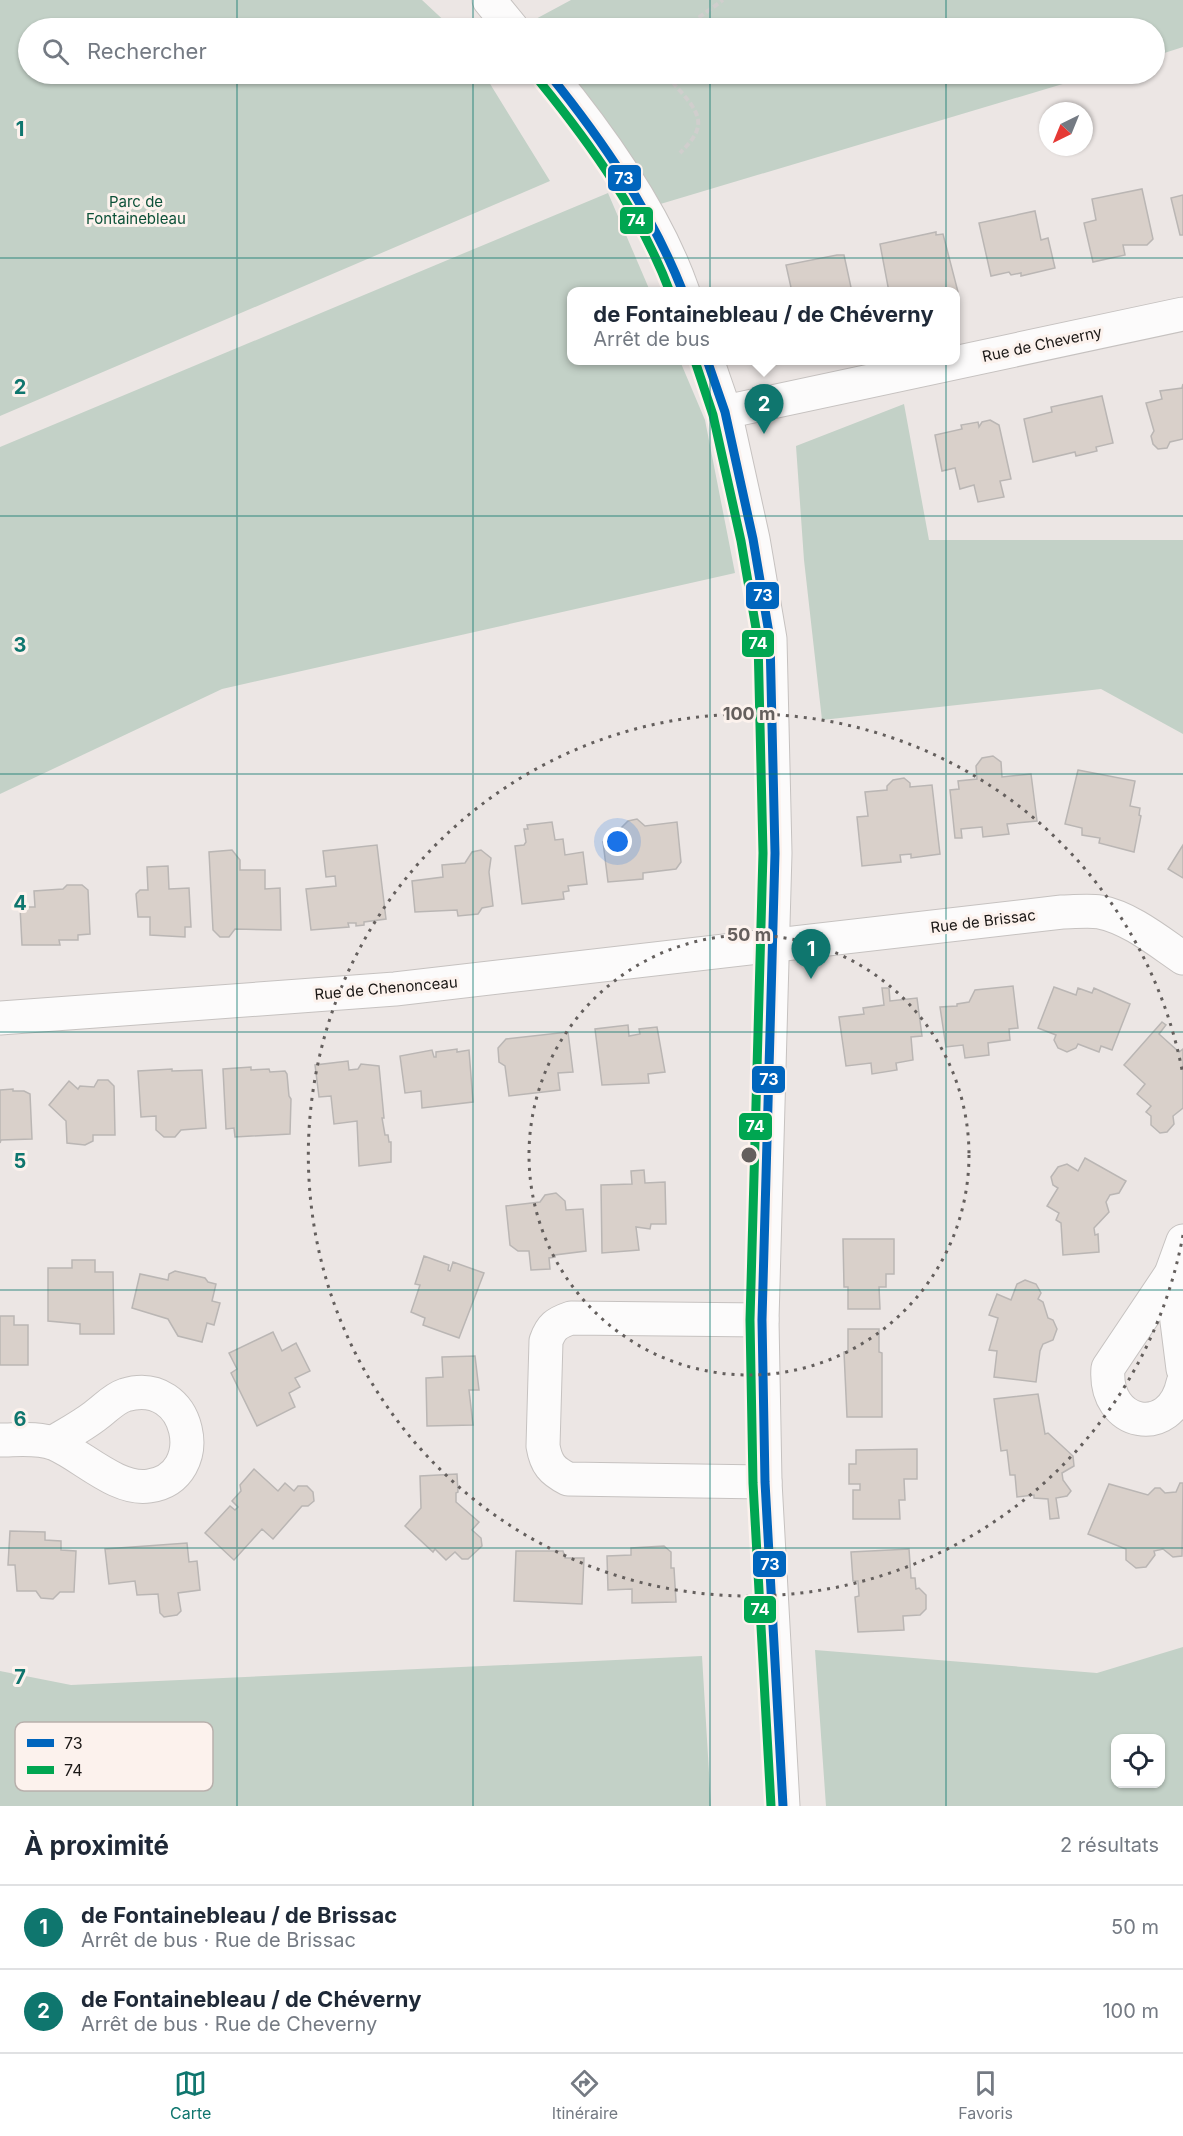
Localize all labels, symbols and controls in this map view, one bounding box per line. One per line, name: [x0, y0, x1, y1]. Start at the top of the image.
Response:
search box: [18, 18, 1165, 84]
icon: search: [39, 35, 72, 68]
text: Rechercher: [87, 38, 207, 64]
north arrow: [1039, 102, 1093, 156]
text: 1: [16, 117, 24, 141]
line badge: 73: [607, 164, 642, 192]
text: 73: [614, 168, 634, 188]
park label: Parc de Fontainebleau: [86, 192, 186, 228]
line badge: 74: [619, 206, 654, 235]
text: 74: [626, 210, 646, 230]
popup: [567, 287, 960, 365]
text: de Fontainebleau / de Chéverny: [593, 301, 934, 327]
street label: Rue de Cheverny: [980, 322, 1104, 366]
text: Arrêt de bus: [593, 327, 710, 351]
text: 2: [14, 375, 26, 399]
pin: 2: [744, 384, 783, 434]
line badge: 73: [745, 581, 780, 610]
text: 73: [753, 585, 773, 605]
line badge: 74: [741, 629, 775, 658]
text: 3: [14, 633, 26, 657]
text: 74: [748, 633, 768, 653]
text: 100 m: [723, 703, 775, 724]
your location: [603, 827, 632, 856]
text: 4: [13, 891, 27, 915]
street label: Rue de Brissac: [929, 905, 1037, 937]
text: 50 m: [727, 924, 771, 945]
pin: 1: [792, 930, 830, 979]
street label: Rue de Chenonceau: [314, 972, 458, 1004]
line badge: 73: [751, 1065, 786, 1094]
text: 73: [759, 1069, 779, 1089]
line badge: 74: [738, 1112, 773, 1141]
text: 74: [745, 1116, 765, 1136]
centre of rings: [739, 1145, 759, 1165]
text: 5: [14, 1149, 26, 1173]
text: 6: [14, 1407, 27, 1431]
line badge: 73: [752, 1550, 787, 1578]
text: 73: [760, 1554, 780, 1574]
line badge: 74: [743, 1595, 777, 1624]
text: 74: [750, 1599, 770, 1619]
text: 7: [14, 1665, 26, 1689]
legend: [15, 1722, 213, 1791]
text: 73: [64, 1733, 83, 1753]
map controls: [1111, 1734, 1165, 1788]
button: locate: [1111, 1734, 1165, 1788]
text: 74: [64, 1760, 82, 1780]
text: À proximité: [24, 1830, 169, 1861]
text: 2 résultats: [1060, 1833, 1159, 1857]
text: de Fontainebleau / de Brissac: [81, 1902, 397, 1928]
text: 1: [39, 1915, 48, 1939]
text: 50 m: [1111, 1915, 1159, 1939]
text: Arrêt de bus · Rue de Brissac: [81, 1928, 356, 1952]
text: de Fontainebleau / de Chéverny: [81, 1986, 421, 2012]
text: 2: [37, 1999, 50, 2023]
text: 100 m: [1102, 1999, 1159, 2023]
text: Arrêt de bus · Rue de Cheverny: [81, 2012, 377, 2036]
tab: Carte: [170, 2067, 211, 2123]
tab: Itinéraire: [552, 2067, 618, 2123]
tab: Favoris: [958, 2067, 1013, 2123]

